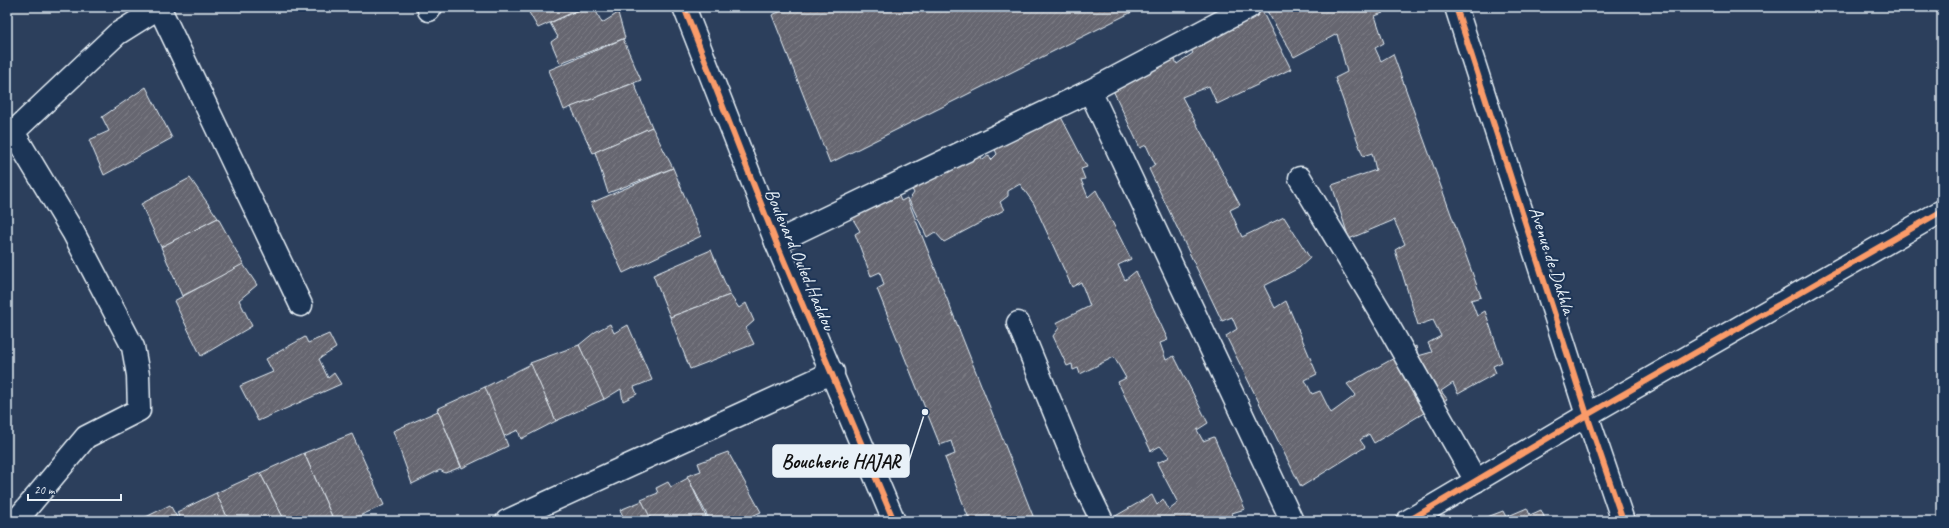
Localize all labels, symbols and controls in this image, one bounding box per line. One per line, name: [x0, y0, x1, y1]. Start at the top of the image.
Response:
street label: Boulevard Ouled Haddou: [759, 185, 841, 335]
street label: Avenue de Dakhla: [1523, 203, 1581, 319]
callout: Boucherie HAJAR: [773, 445, 909, 477]
text: Boucherie HAJAR: [781, 449, 903, 474]
scale bar: [28, 476, 121, 502]
text: 20 m: [34, 482, 56, 498]

